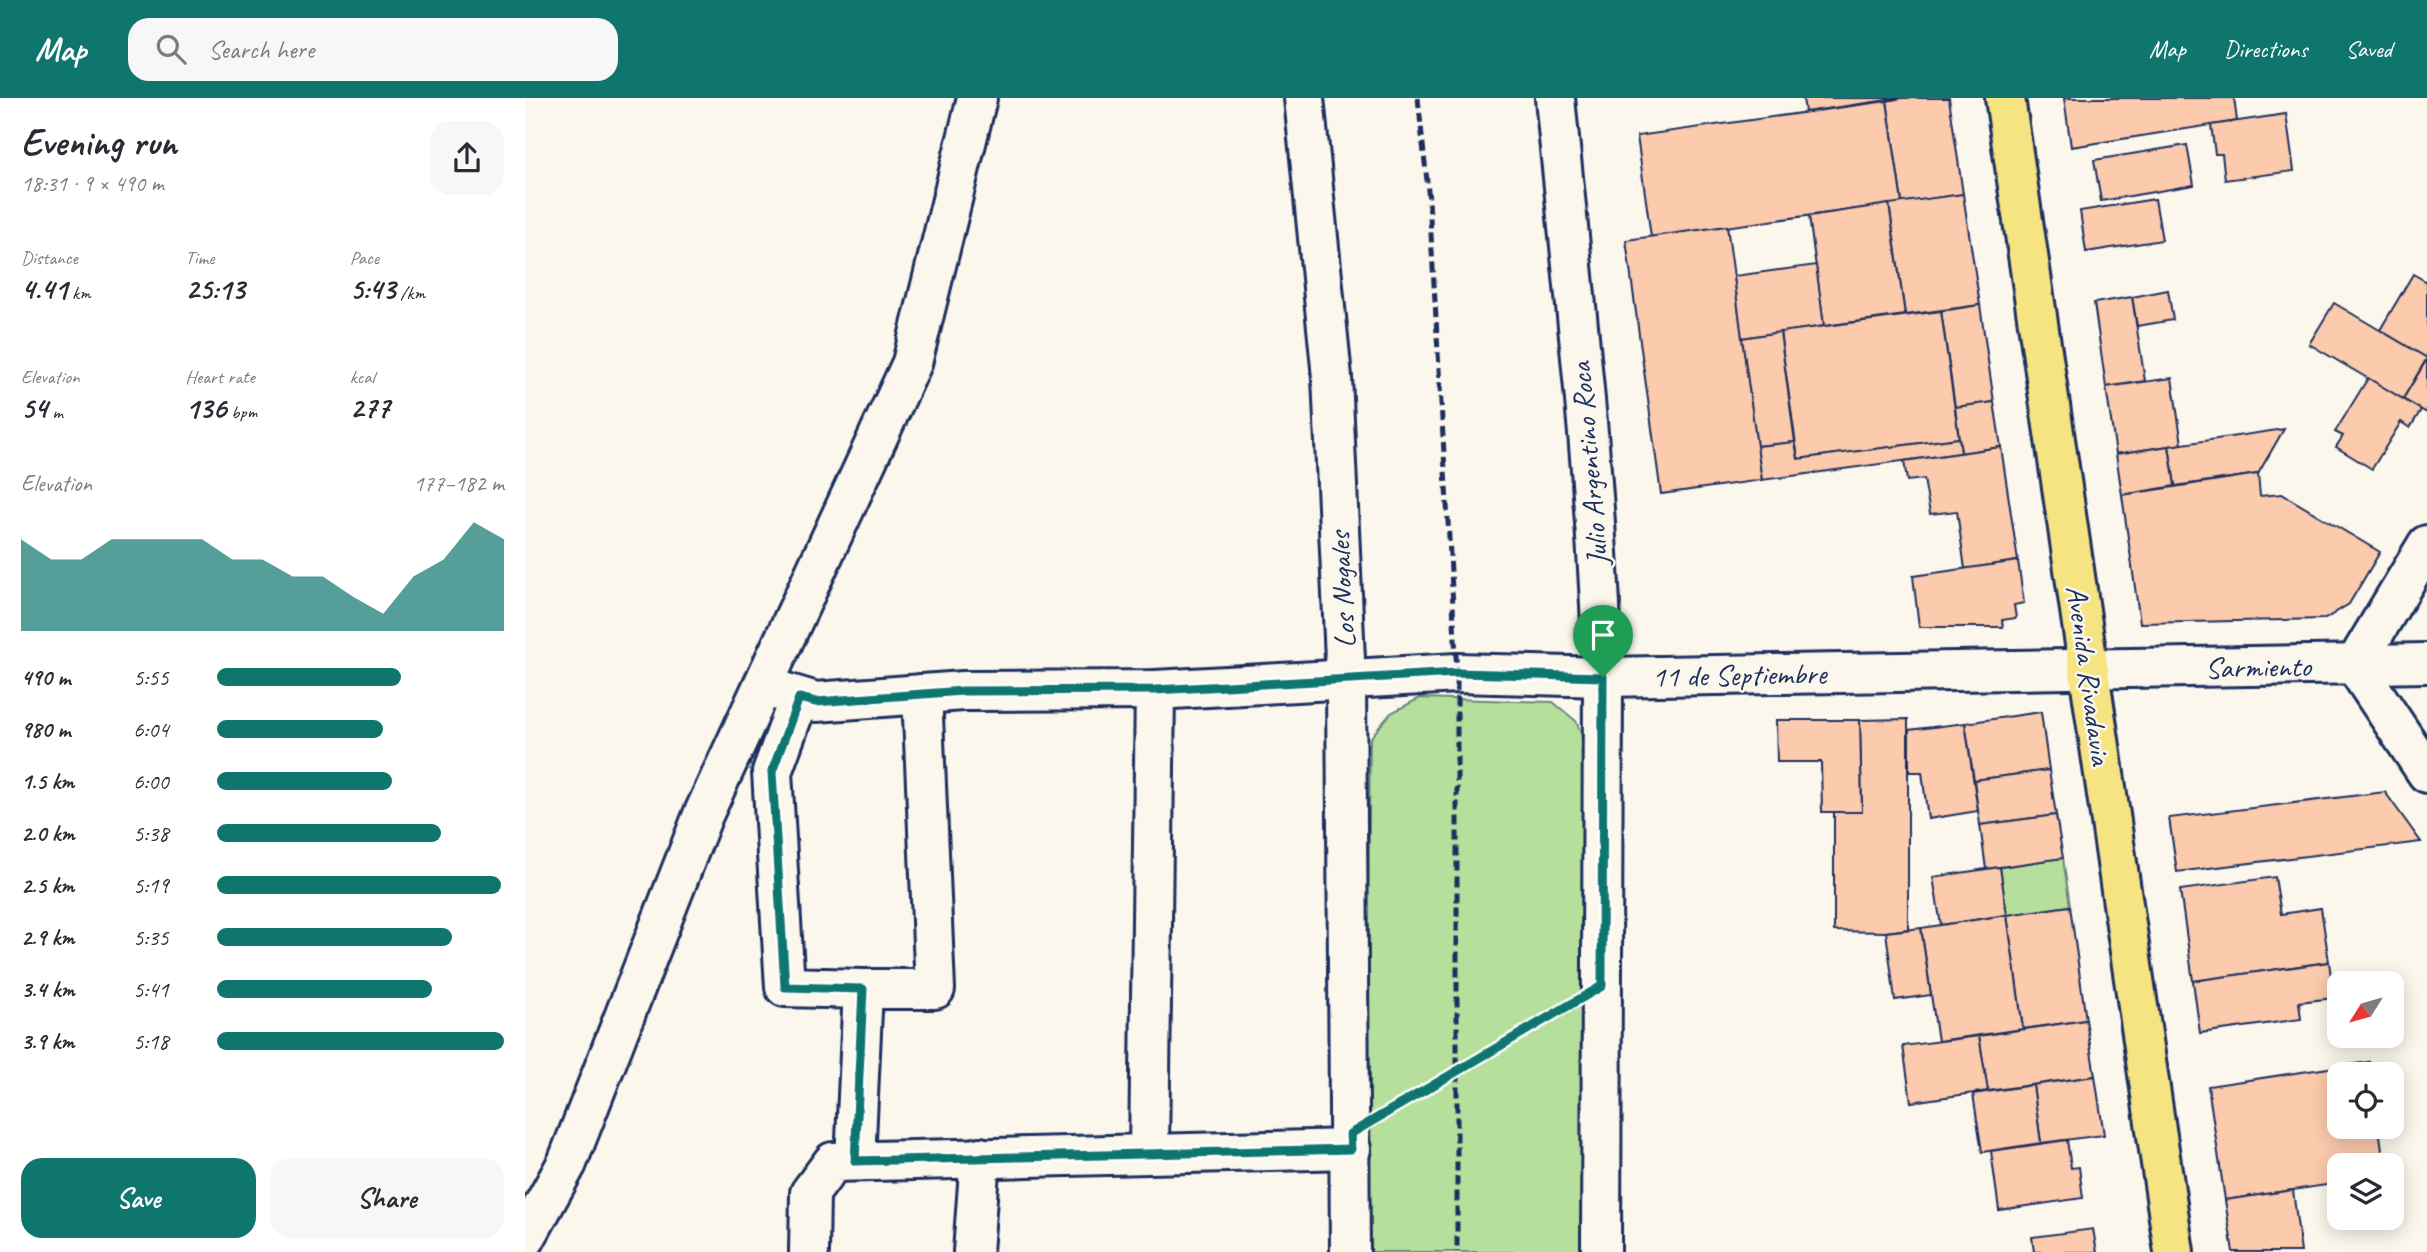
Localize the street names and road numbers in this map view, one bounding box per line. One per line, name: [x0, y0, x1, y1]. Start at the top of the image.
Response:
street label: Julio Argentino Roca: [1561, 359, 1617, 569]
street label: Los Nogales: [1320, 528, 1364, 649]
street label: Avenida Rivadavia: [2058, 583, 2121, 769]
street label: Sarmiento: [2205, 647, 2313, 687]
street label: 11 de Septiembre: [1651, 654, 1829, 696]

